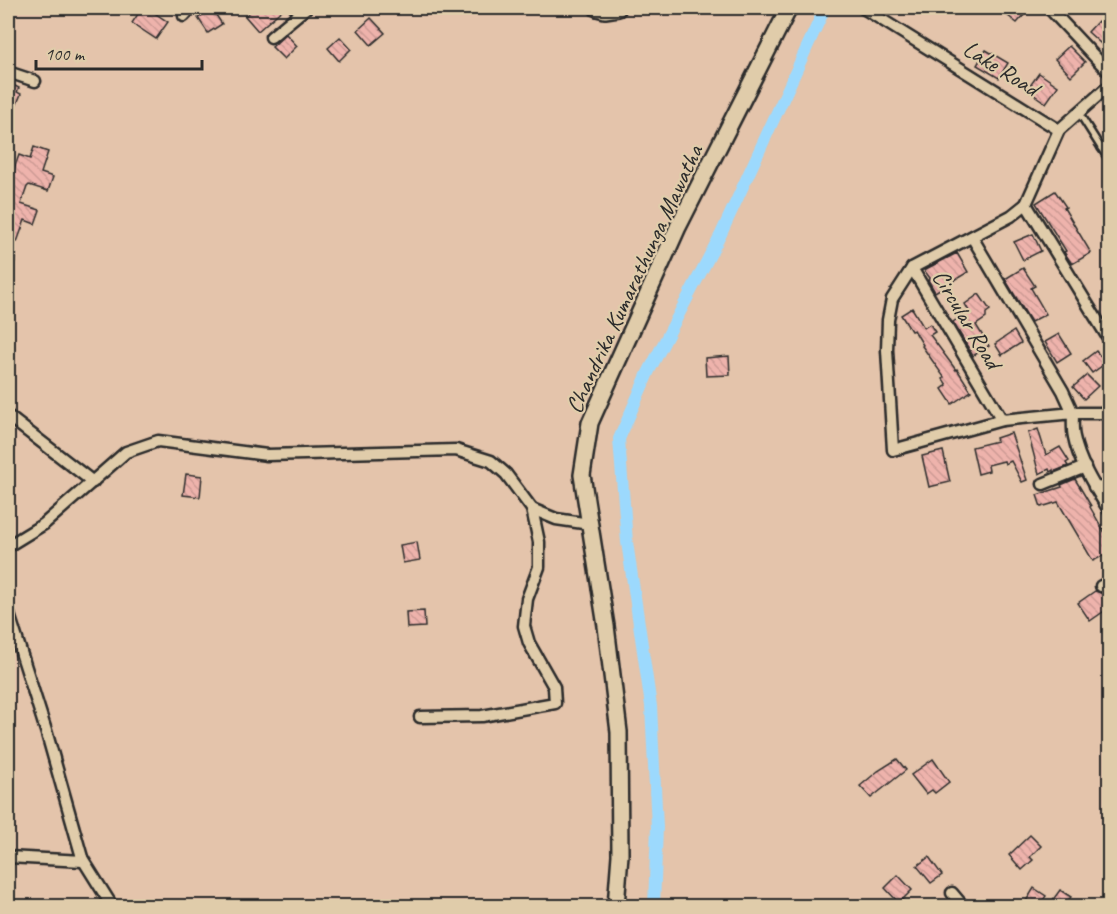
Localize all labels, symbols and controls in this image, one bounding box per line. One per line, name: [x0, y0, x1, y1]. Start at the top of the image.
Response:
scale bar: [36, 33, 202, 71]
street label: Lake Road: [958, 33, 1047, 105]
text: 100 m: [45, 43, 86, 65]
street label: Chandrika Kumarathunga Mawatha: [559, 139, 710, 418]
street label: Circular Road: [926, 264, 1010, 377]

